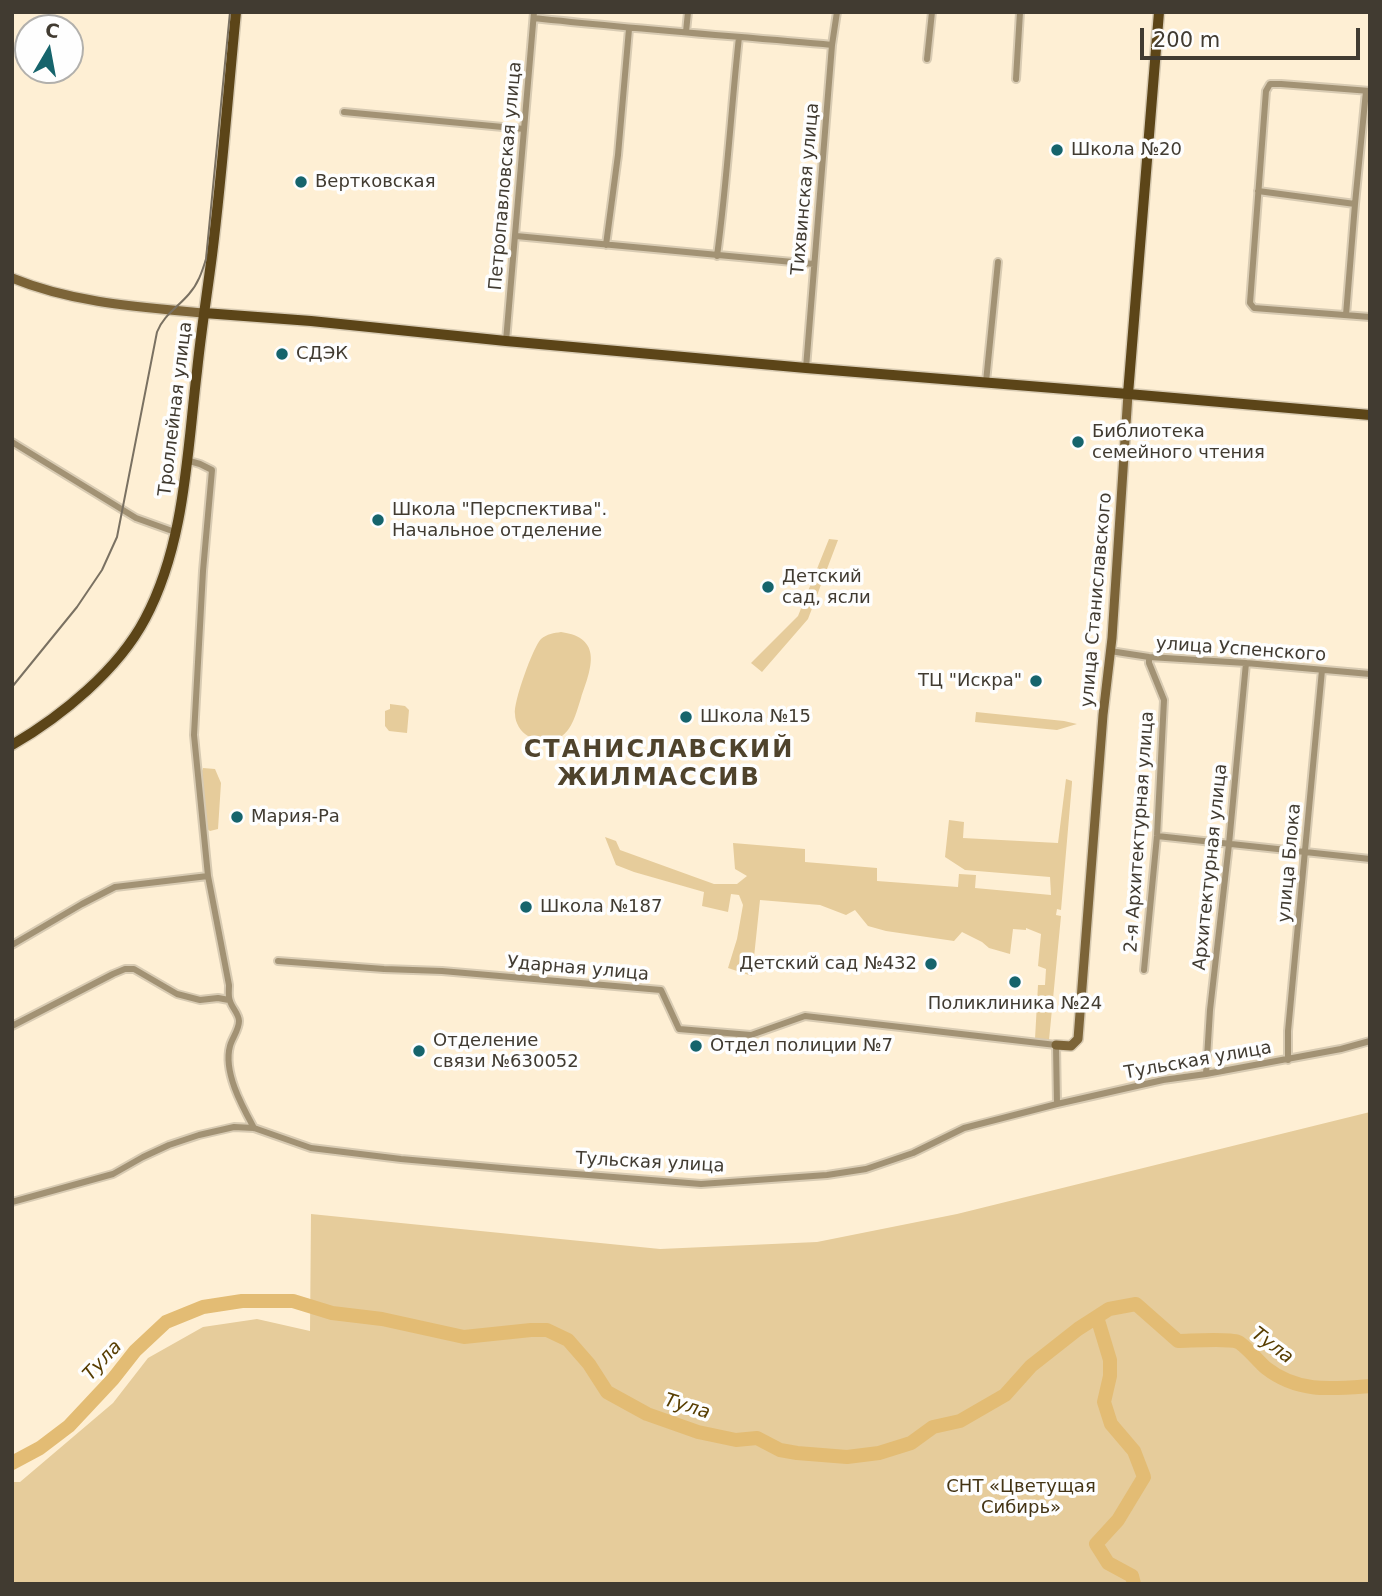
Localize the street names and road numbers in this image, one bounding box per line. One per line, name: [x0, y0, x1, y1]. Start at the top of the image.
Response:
street label: Петропавловская улица: [485, 61, 527, 291]
street label: Тихвинская улица: [788, 102, 824, 276]
street label: Троллейная улица: [155, 320, 197, 498]
street label: улица Станиславского: [1077, 492, 1117, 708]
street label: улица Успенского: [1155, 633, 1327, 667]
street label: 2-я Архитектурная улица: [1121, 711, 1159, 953]
street label: Архитектурная улица: [1189, 763, 1233, 971]
street label: улица Блока: [1274, 802, 1306, 924]
street label: Ударная улица: [506, 952, 650, 986]
street label: Тульская улица: [1123, 1037, 1273, 1085]
street label: Тульская улица: [575, 1148, 725, 1178]

